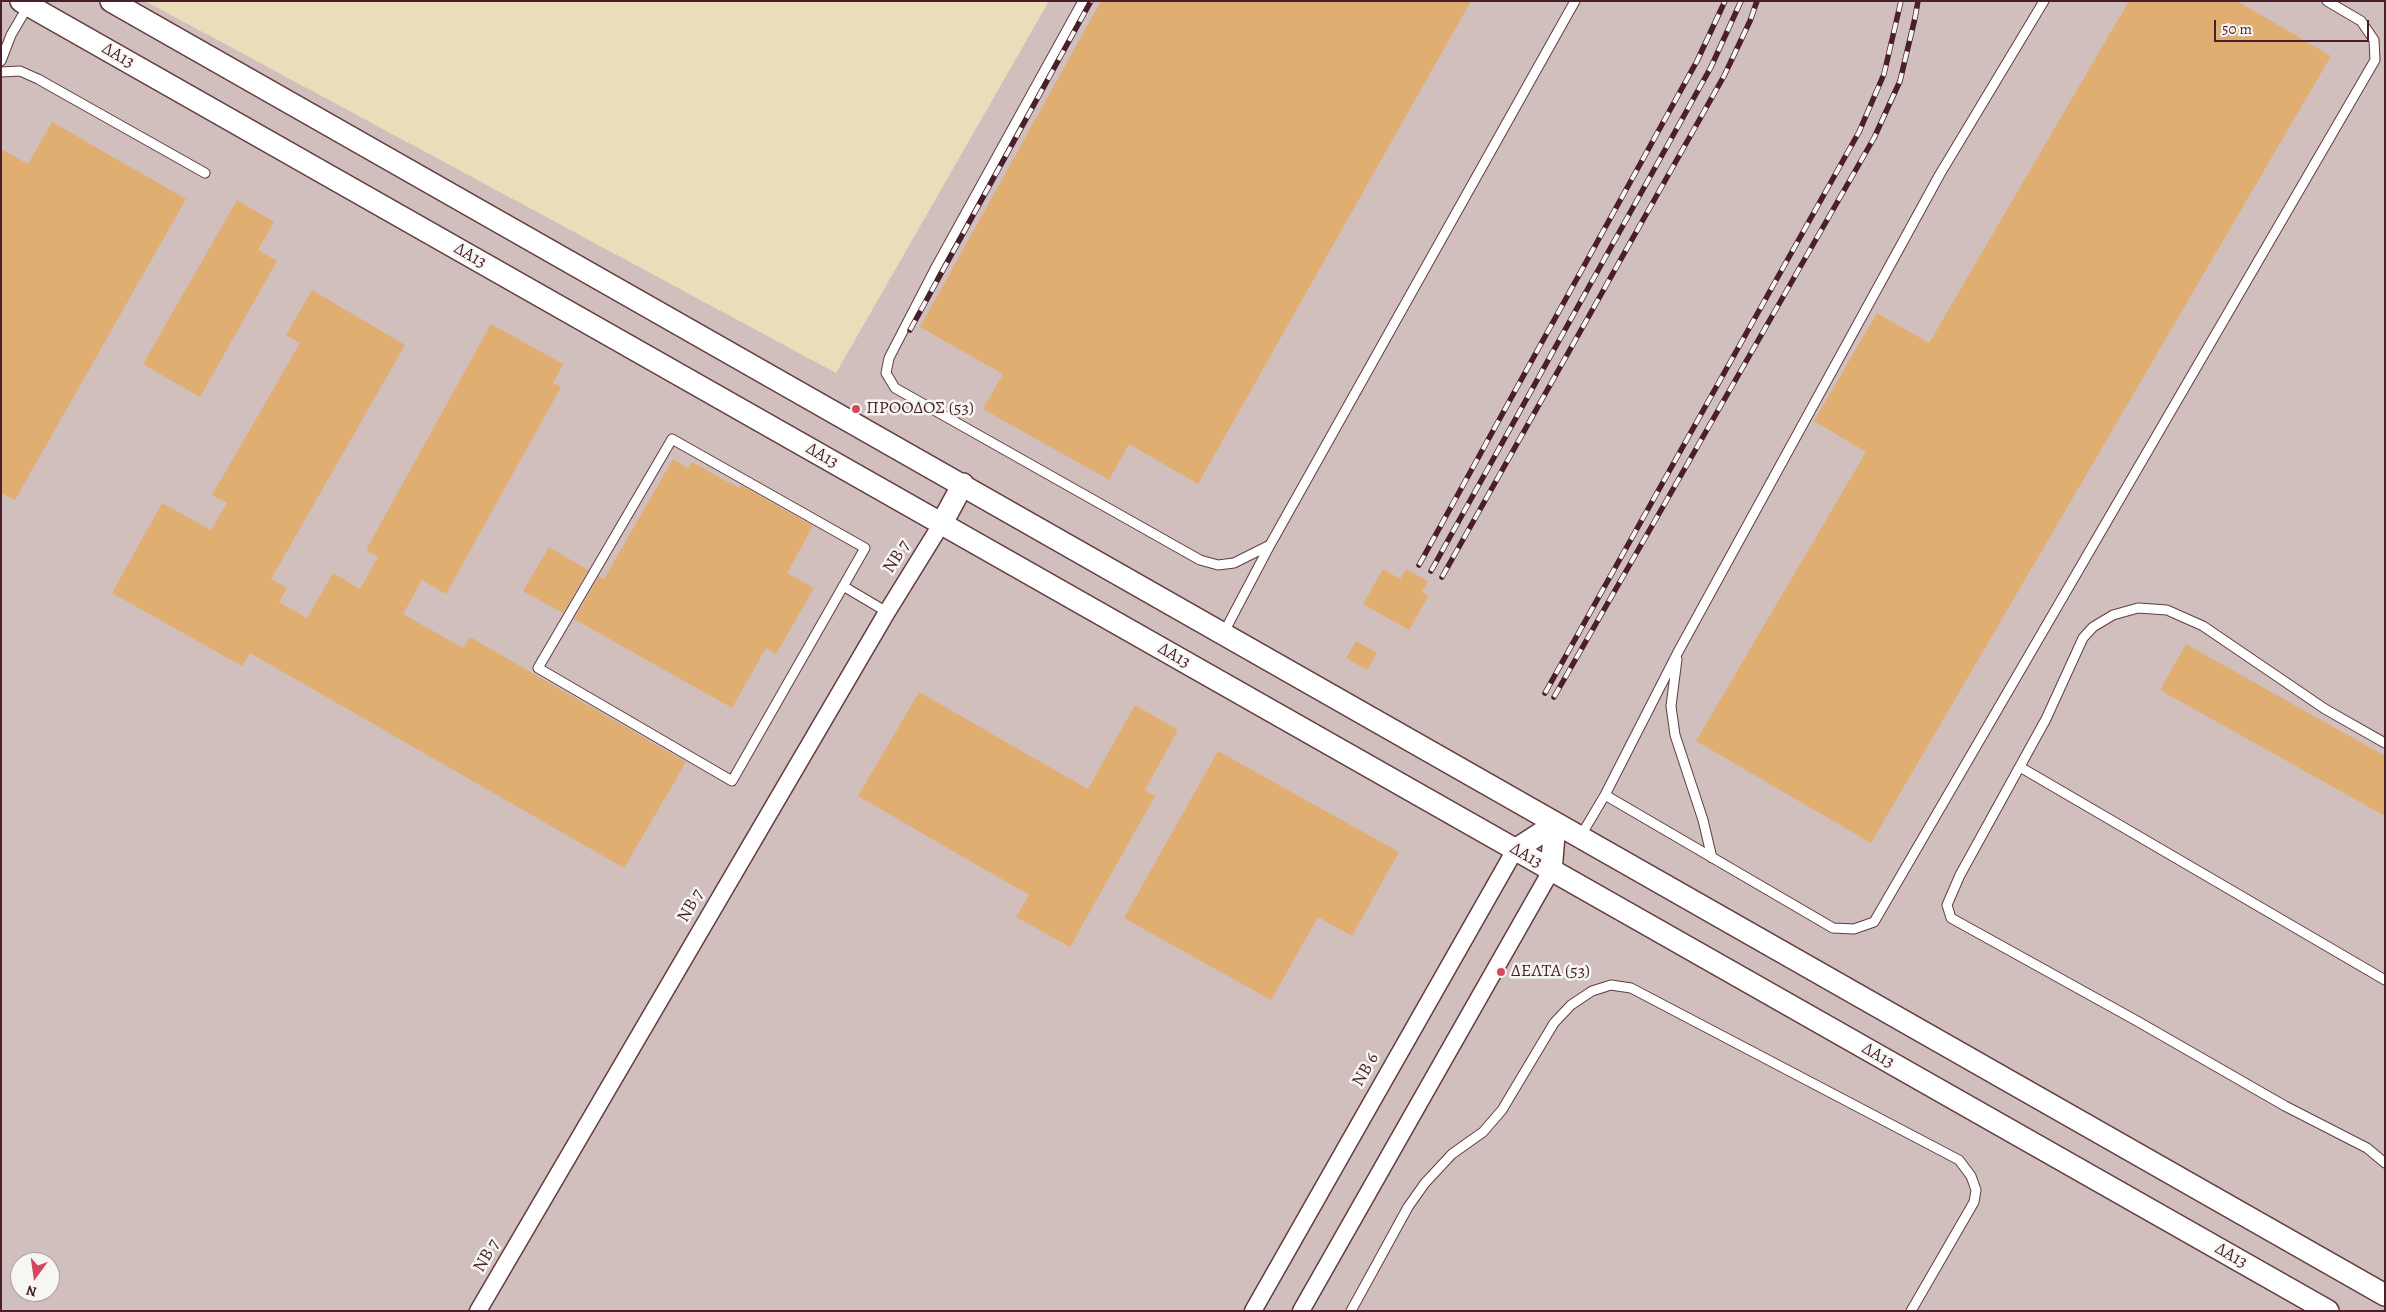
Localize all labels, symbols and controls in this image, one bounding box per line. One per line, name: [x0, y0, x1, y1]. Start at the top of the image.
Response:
scale bar: [2216, 10, 2371, 42]
text: 50 m: [2222, 19, 2252, 39]
street label: ΔΑ13: [98, 38, 138, 74]
street label: ΔΑ13: [450, 238, 490, 274]
place label: ΠΡΟΟΔΟΣ (53): [866, 398, 974, 420]
marker: ΠΡΟΟΔΟΣ (53): [850, 403, 862, 415]
street label: ΔΑ13: [802, 438, 842, 474]
street label: ΝΒ 7: [879, 537, 915, 577]
street label: ΔΑ13: [1154, 638, 1194, 674]
street label: ΔΑ13: [1506, 838, 1546, 874]
street label: ΝΒ 7: [673, 886, 709, 926]
place label: ΔΕΛΤΑ (53): [1511, 961, 1590, 983]
marker: ΔΕΛΤΑ (53): [1495, 966, 1507, 978]
street label: ΔΑ13: [1858, 1038, 1898, 1074]
street label: ΝΒ 6: [1348, 1049, 1384, 1091]
street label: ΝΒ 7: [469, 1236, 505, 1276]
street label: ΔΑ13: [2211, 1238, 2251, 1274]
north arrow: [10, 1252, 60, 1302]
text: N: [24, 1281, 39, 1302]

